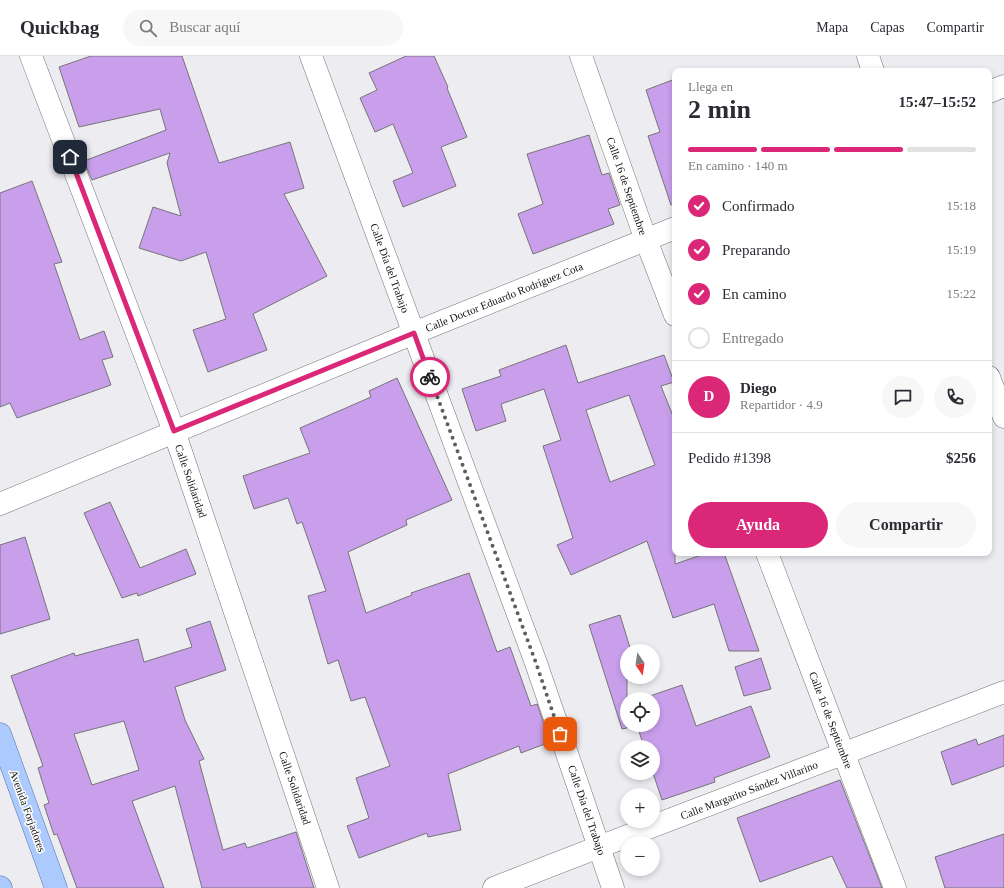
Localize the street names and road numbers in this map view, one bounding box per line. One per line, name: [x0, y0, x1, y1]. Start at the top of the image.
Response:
street label: Calle 16 de Septiembre: [605, 135, 649, 237]
street label: Calle Día del Trabajo: [368, 222, 412, 315]
street label: Calle Doctor Eduardo Rodríguez Cota: [424, 260, 585, 334]
street label: Calle Solidaridad: [173, 443, 209, 520]
street label: Calle 16 de Septiembre: [807, 670, 855, 770]
street label: Calle Solidaridad: [277, 750, 313, 827]
street label: Calle Margarito Sández Villarino: [679, 758, 820, 822]
street label: Calle Día del Trabajo: [566, 763, 608, 857]
street label: Avenida Forjadores: [8, 768, 48, 854]

